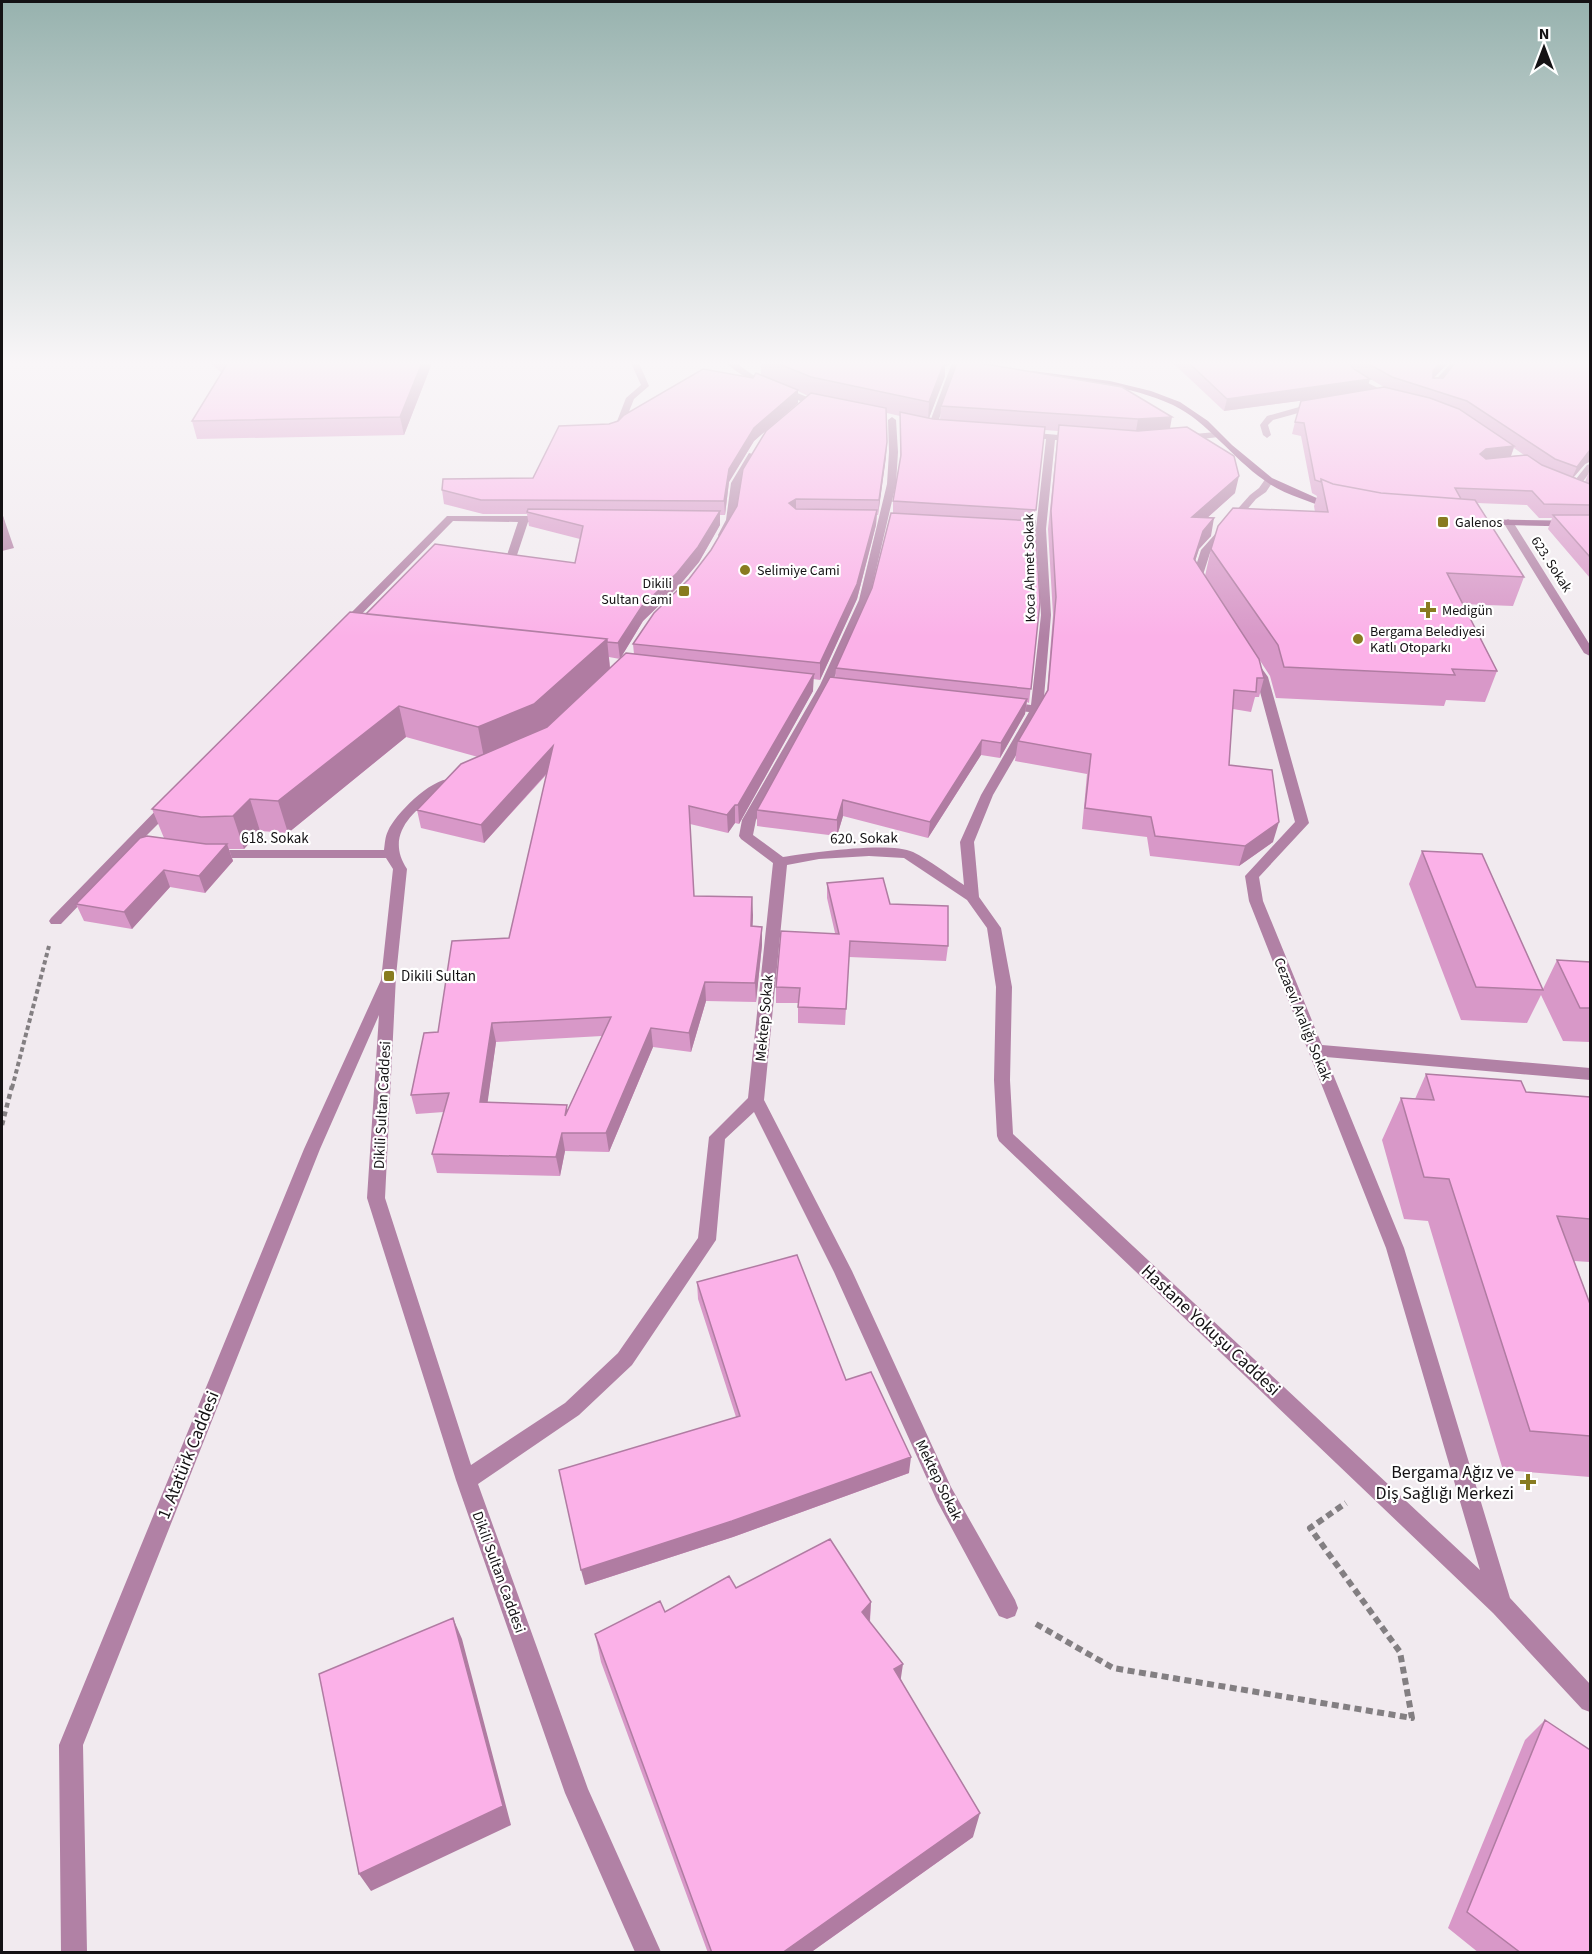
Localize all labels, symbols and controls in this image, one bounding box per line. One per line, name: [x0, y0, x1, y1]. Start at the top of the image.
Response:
north arrow: [1514, 18, 1574, 78]
text: N: [1539, 23, 1549, 45]
street label: Koca Ahmet Sokak: [1019, 513, 1041, 623]
place label: Galenos: [1455, 513, 1502, 533]
marker: Galenos: [1436, 515, 1450, 529]
street label: 623. Sokak: [1526, 533, 1577, 596]
place label: Selimiye Cami: [757, 561, 840, 581]
marker: Selimiye Cami: [738, 563, 752, 577]
place label: Dikili Sultan Cami: [601, 574, 672, 610]
marker: Dikili Sultan Cami: [677, 584, 691, 598]
marker: Medigün: [1419, 601, 1437, 619]
place label: Medigün: [1442, 601, 1493, 621]
place label: Bergama Belediyesi Katlı Otoparkı: [1370, 622, 1485, 658]
marker: Bergama Belediyesi Katlı Otoparkı: [1351, 632, 1365, 646]
street label: 620. Sokak: [830, 827, 899, 850]
street label: 618. Sokak: [241, 828, 309, 849]
street label: Cezaevi Aralığı Sokak: [1268, 954, 1337, 1085]
place label: Dikili Sultan: [401, 966, 476, 987]
marker: Dikili Sultan: [382, 969, 396, 983]
street label: Mektep Sokak: [750, 973, 779, 1063]
street label: Dikili Sultan Caddesi: [369, 1040, 396, 1170]
street label: Hastane Yokuşu Caddesi: [1135, 1259, 1286, 1402]
street label: 1. Atatürk Caddesi: [151, 1387, 226, 1523]
street label: Mektep Sokak: [910, 1436, 967, 1525]
place label: Bergama Ağız ve Diş Sağlığı Merkezi: [1376, 1460, 1514, 1506]
marker: Bergama Ağız ve Diş Sağlığı Merkezi: [1519, 1473, 1537, 1491]
street label: Dikili Sultan Caddesi: [467, 1508, 530, 1636]

